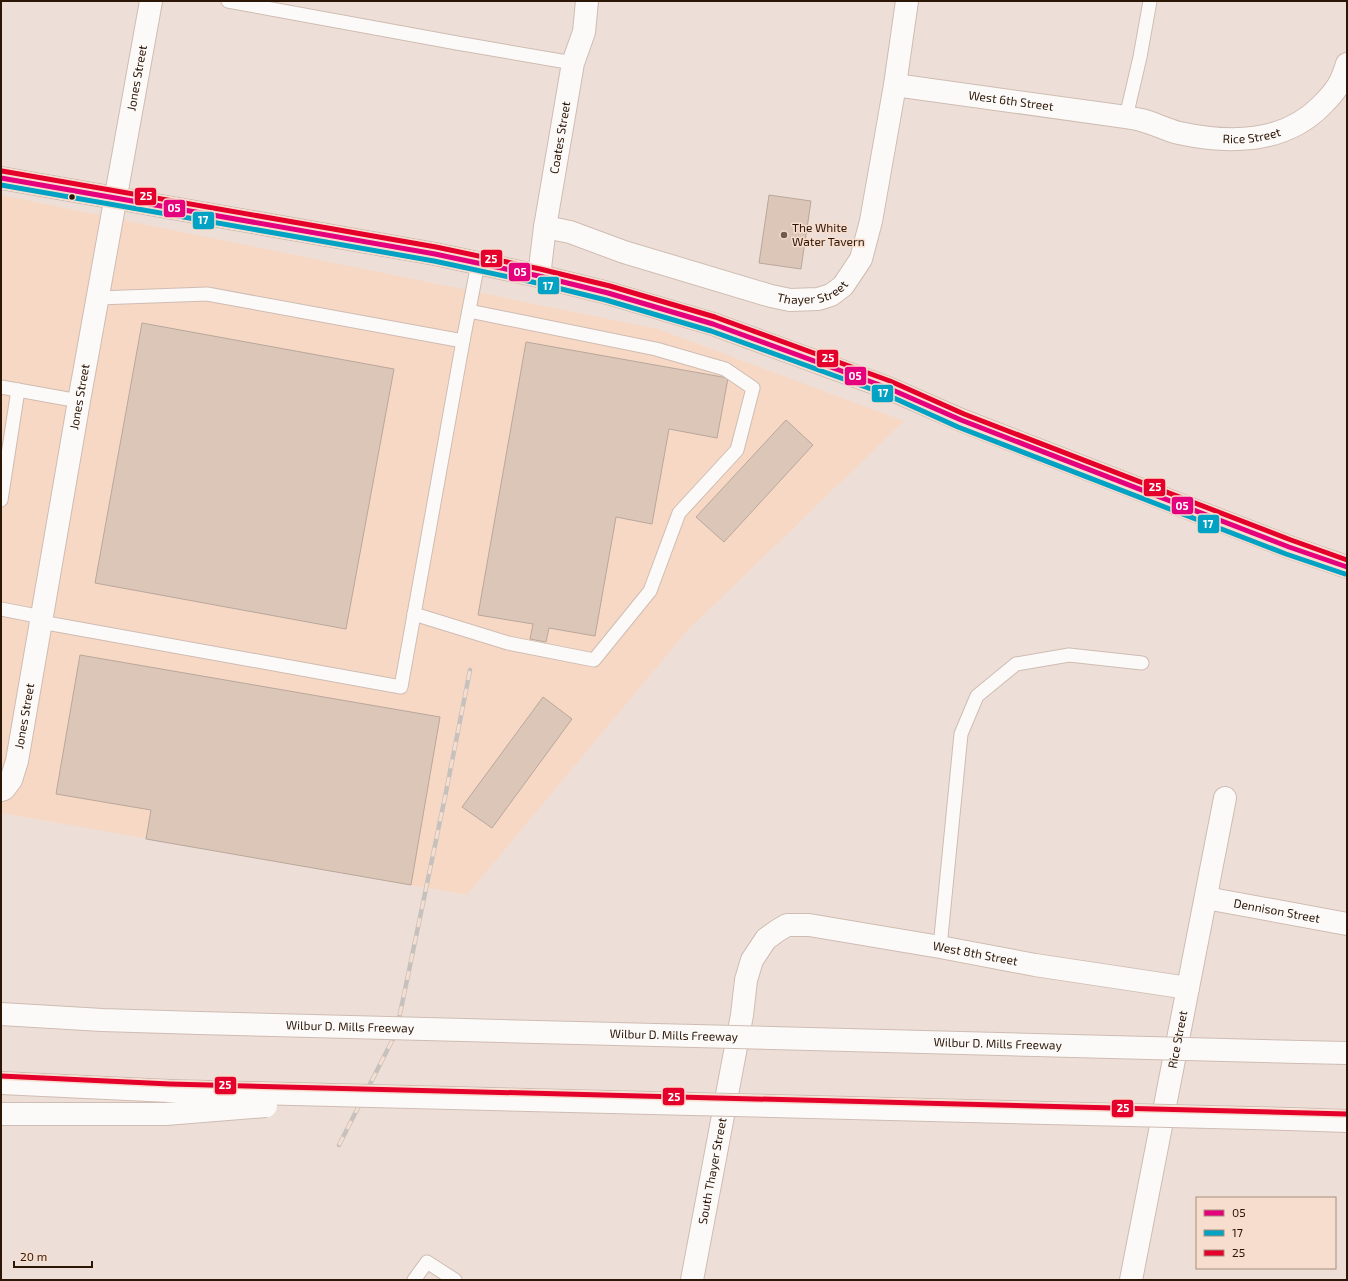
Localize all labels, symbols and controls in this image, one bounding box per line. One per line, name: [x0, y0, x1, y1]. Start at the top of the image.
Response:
street label: Jones Street: [123, 43, 149, 112]
street label: West 6th Street: [968, 87, 1055, 113]
street label: Coates Street: [546, 100, 572, 175]
street label: Rice Street: [1222, 124, 1283, 145]
line badge: 25: [134, 187, 157, 206]
text: 25: [140, 189, 152, 202]
unlabelled marker: [67, 192, 77, 202]
line badge: 05: [163, 199, 186, 218]
text: 05: [167, 201, 181, 214]
line badge: 17: [192, 211, 215, 230]
text: 17: [198, 213, 208, 226]
place label: The White Water Tavern: [792, 220, 865, 248]
marker: The White Water Tavern: [779, 230, 789, 240]
line badge: 25: [480, 249, 503, 268]
text: 25: [485, 252, 497, 265]
line badge: 05: [508, 262, 531, 282]
text: 05: [513, 265, 527, 278]
line badge: 17: [537, 276, 560, 295]
street label: Thayer Street: [776, 278, 851, 306]
text: 17: [543, 279, 553, 292]
line badge: 25: [816, 349, 839, 368]
text: 25: [822, 351, 834, 364]
street label: Jones Street: [66, 362, 92, 431]
line badge: 05: [844, 366, 867, 386]
text: 05: [848, 369, 862, 382]
line badge: 17: [871, 384, 894, 403]
text: 17: [878, 386, 888, 399]
line badge: 25: [1143, 478, 1166, 497]
text: 25: [1149, 480, 1161, 493]
line badge: 05: [1171, 496, 1194, 515]
text: 05: [1175, 499, 1189, 512]
line badge: 17: [1197, 514, 1220, 534]
text: 17: [1203, 517, 1213, 530]
street label: Jones Street: [11, 682, 36, 750]
street label: Dennison Street: [1233, 895, 1322, 925]
street label: West 8th Street: [932, 938, 1019, 968]
street label: Rice Street: [1164, 1009, 1189, 1069]
street label: Wilbur D. Mills Freeway: [286, 1017, 415, 1035]
street label: Wilbur D. Mills Freeway: [610, 1026, 739, 1043]
street label: Wilbur D. Mills Freeway: [933, 1034, 1063, 1052]
line badge: 25: [214, 1076, 237, 1095]
text: 25: [219, 1078, 231, 1091]
line badge: 25: [662, 1087, 685, 1106]
text: 25: [668, 1090, 680, 1103]
line badge: 25: [1111, 1099, 1134, 1118]
text: 25: [1117, 1101, 1129, 1114]
street label: South Thayer Street: [695, 1116, 729, 1225]
legend: [1196, 1197, 1336, 1269]
text: 05: [1232, 1205, 1246, 1219]
text: 17: [1232, 1225, 1243, 1239]
scale bar: [14, 1243, 92, 1269]
text: 25: [1232, 1245, 1245, 1259]
text: 20 m: [20, 1249, 47, 1263]

